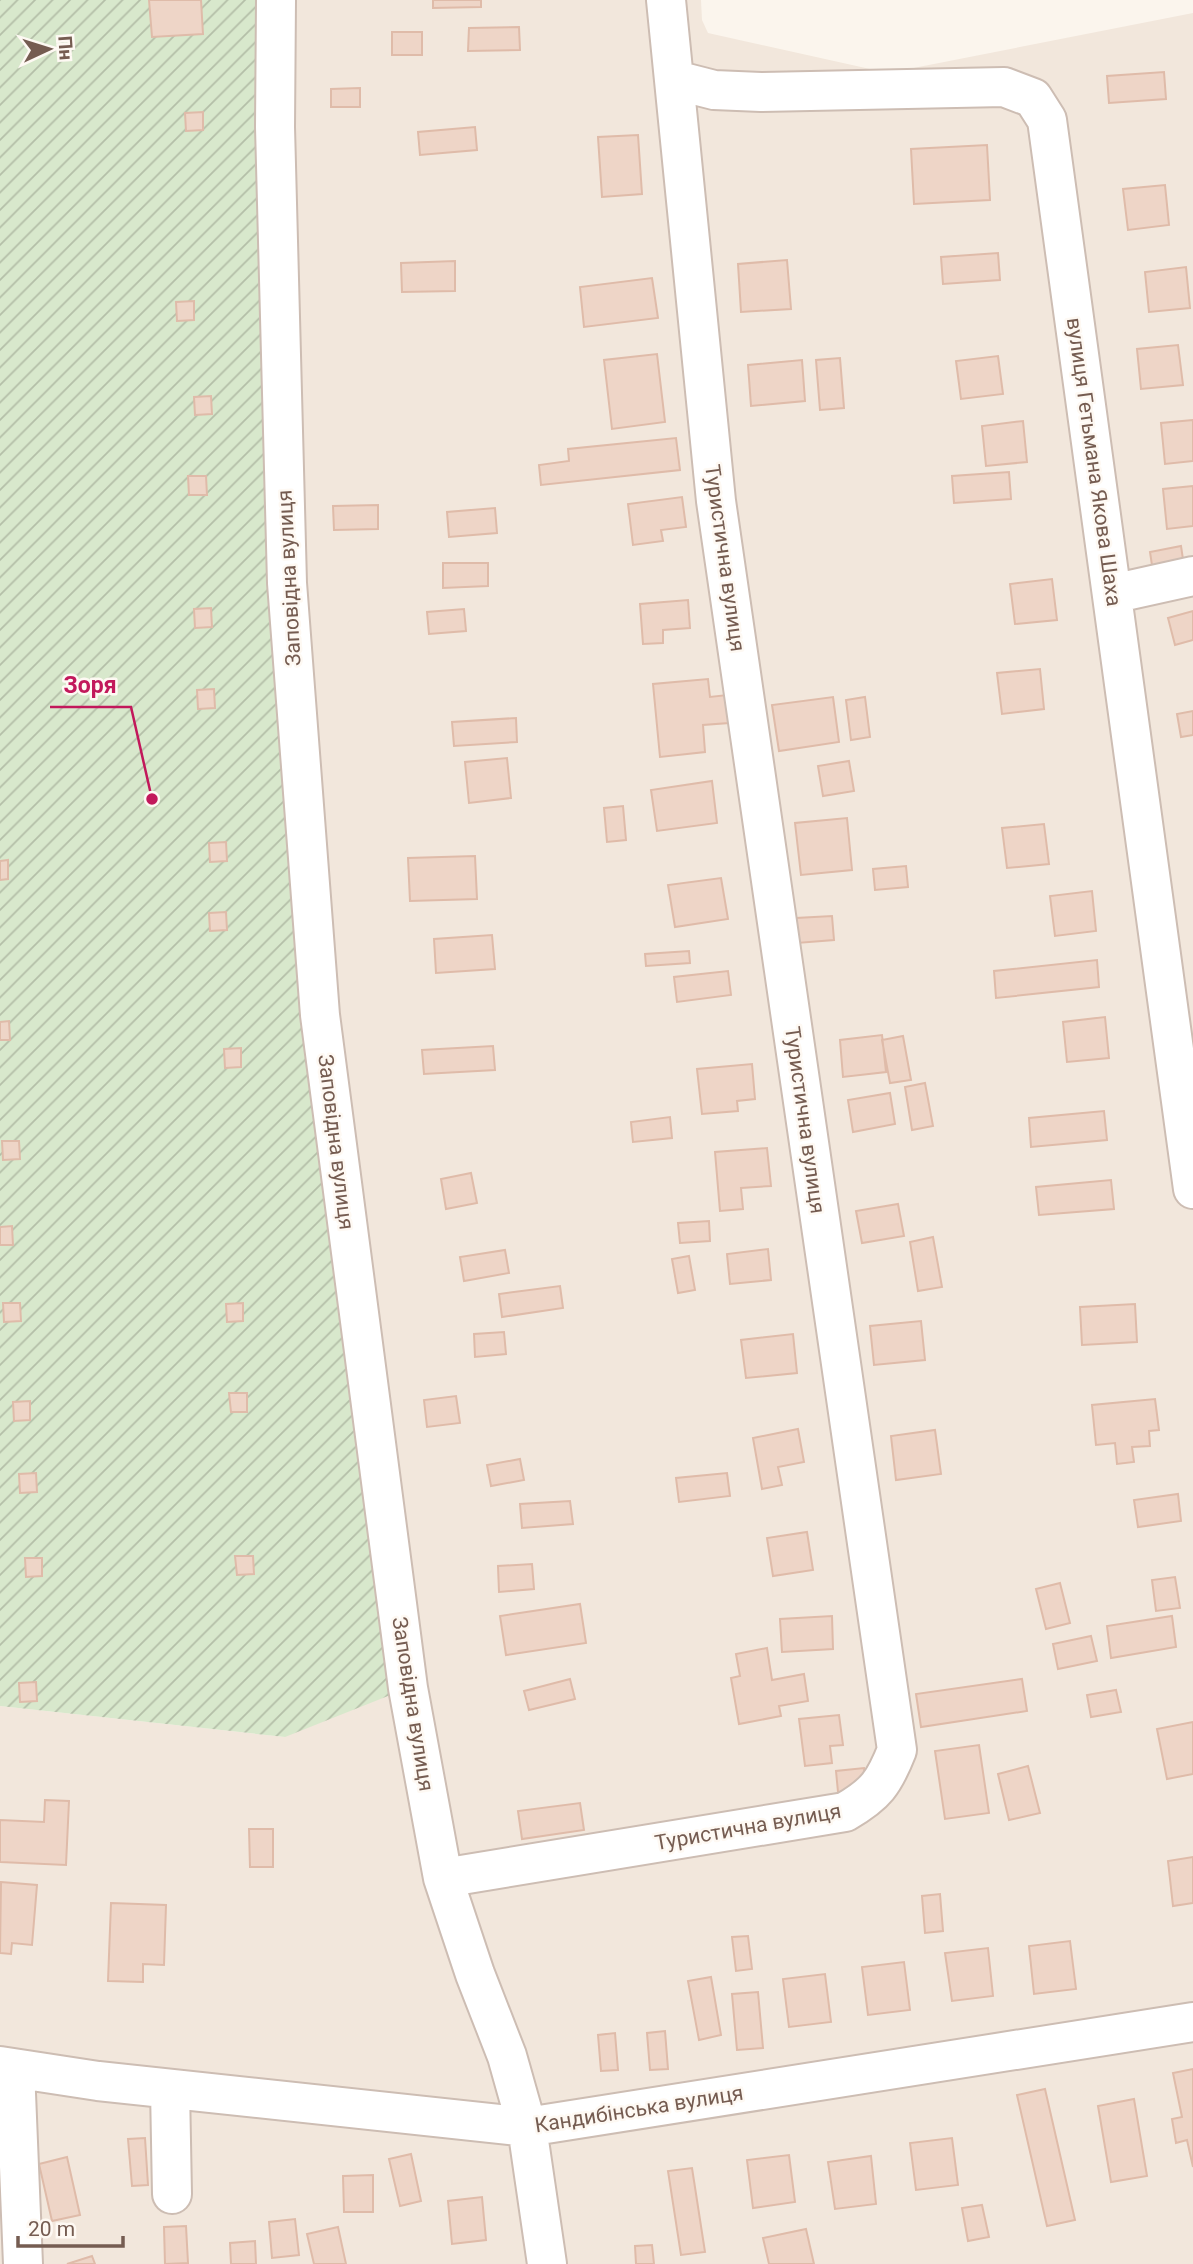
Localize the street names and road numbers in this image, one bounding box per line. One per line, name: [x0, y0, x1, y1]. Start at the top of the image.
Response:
street label: вулиця Гетьмана Якова Шаха: [1062, 316, 1126, 608]
street label: Туристична вулиця: [700, 463, 750, 653]
street label: Заповідна вулиця: [272, 489, 306, 667]
street label: Туристична вулиця: [780, 1025, 830, 1215]
street label: Заповідна вулиця: [313, 1053, 359, 1231]
street label: Заповідна вулиця: [387, 1615, 439, 1793]
street label: Туристична вулиця: [653, 1799, 843, 1855]
street label: Кандибінська вулиця: [533, 2081, 745, 2137]

